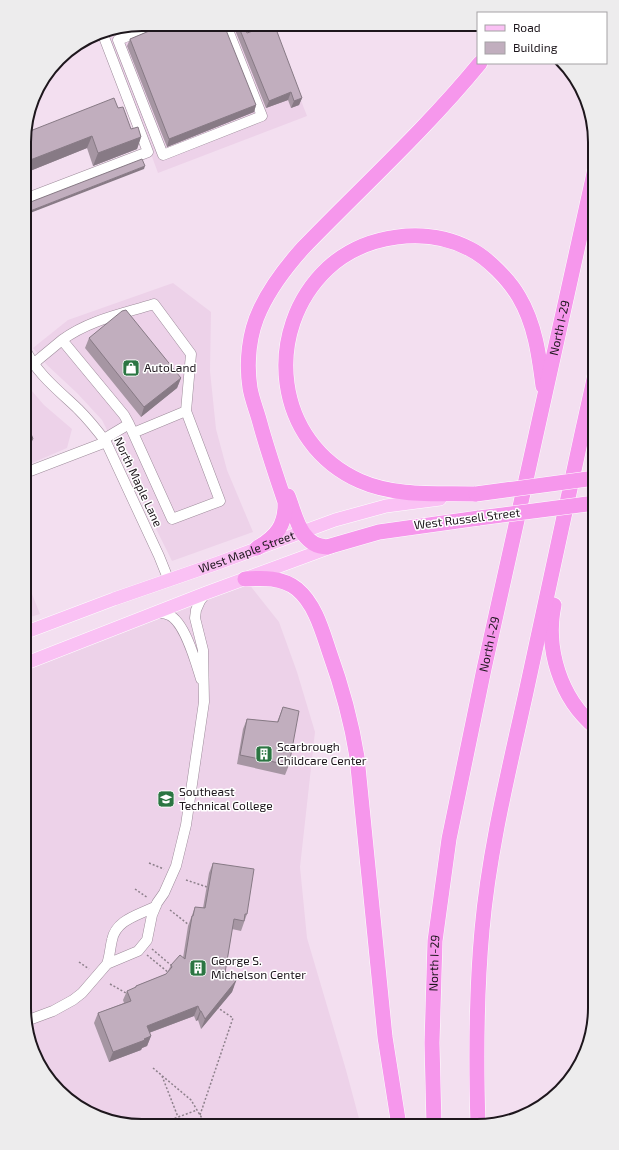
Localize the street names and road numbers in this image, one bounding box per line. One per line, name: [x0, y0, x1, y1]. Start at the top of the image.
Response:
street label: North I-29: [546, 298, 572, 357]
street label: North Maple Lane: [112, 435, 166, 529]
street label: West Russell Street: [413, 505, 521, 531]
street label: West Maple Street: [197, 527, 297, 575]
street label: North I-29: [476, 615, 502, 673]
street label: North I-29: [426, 934, 442, 991]

